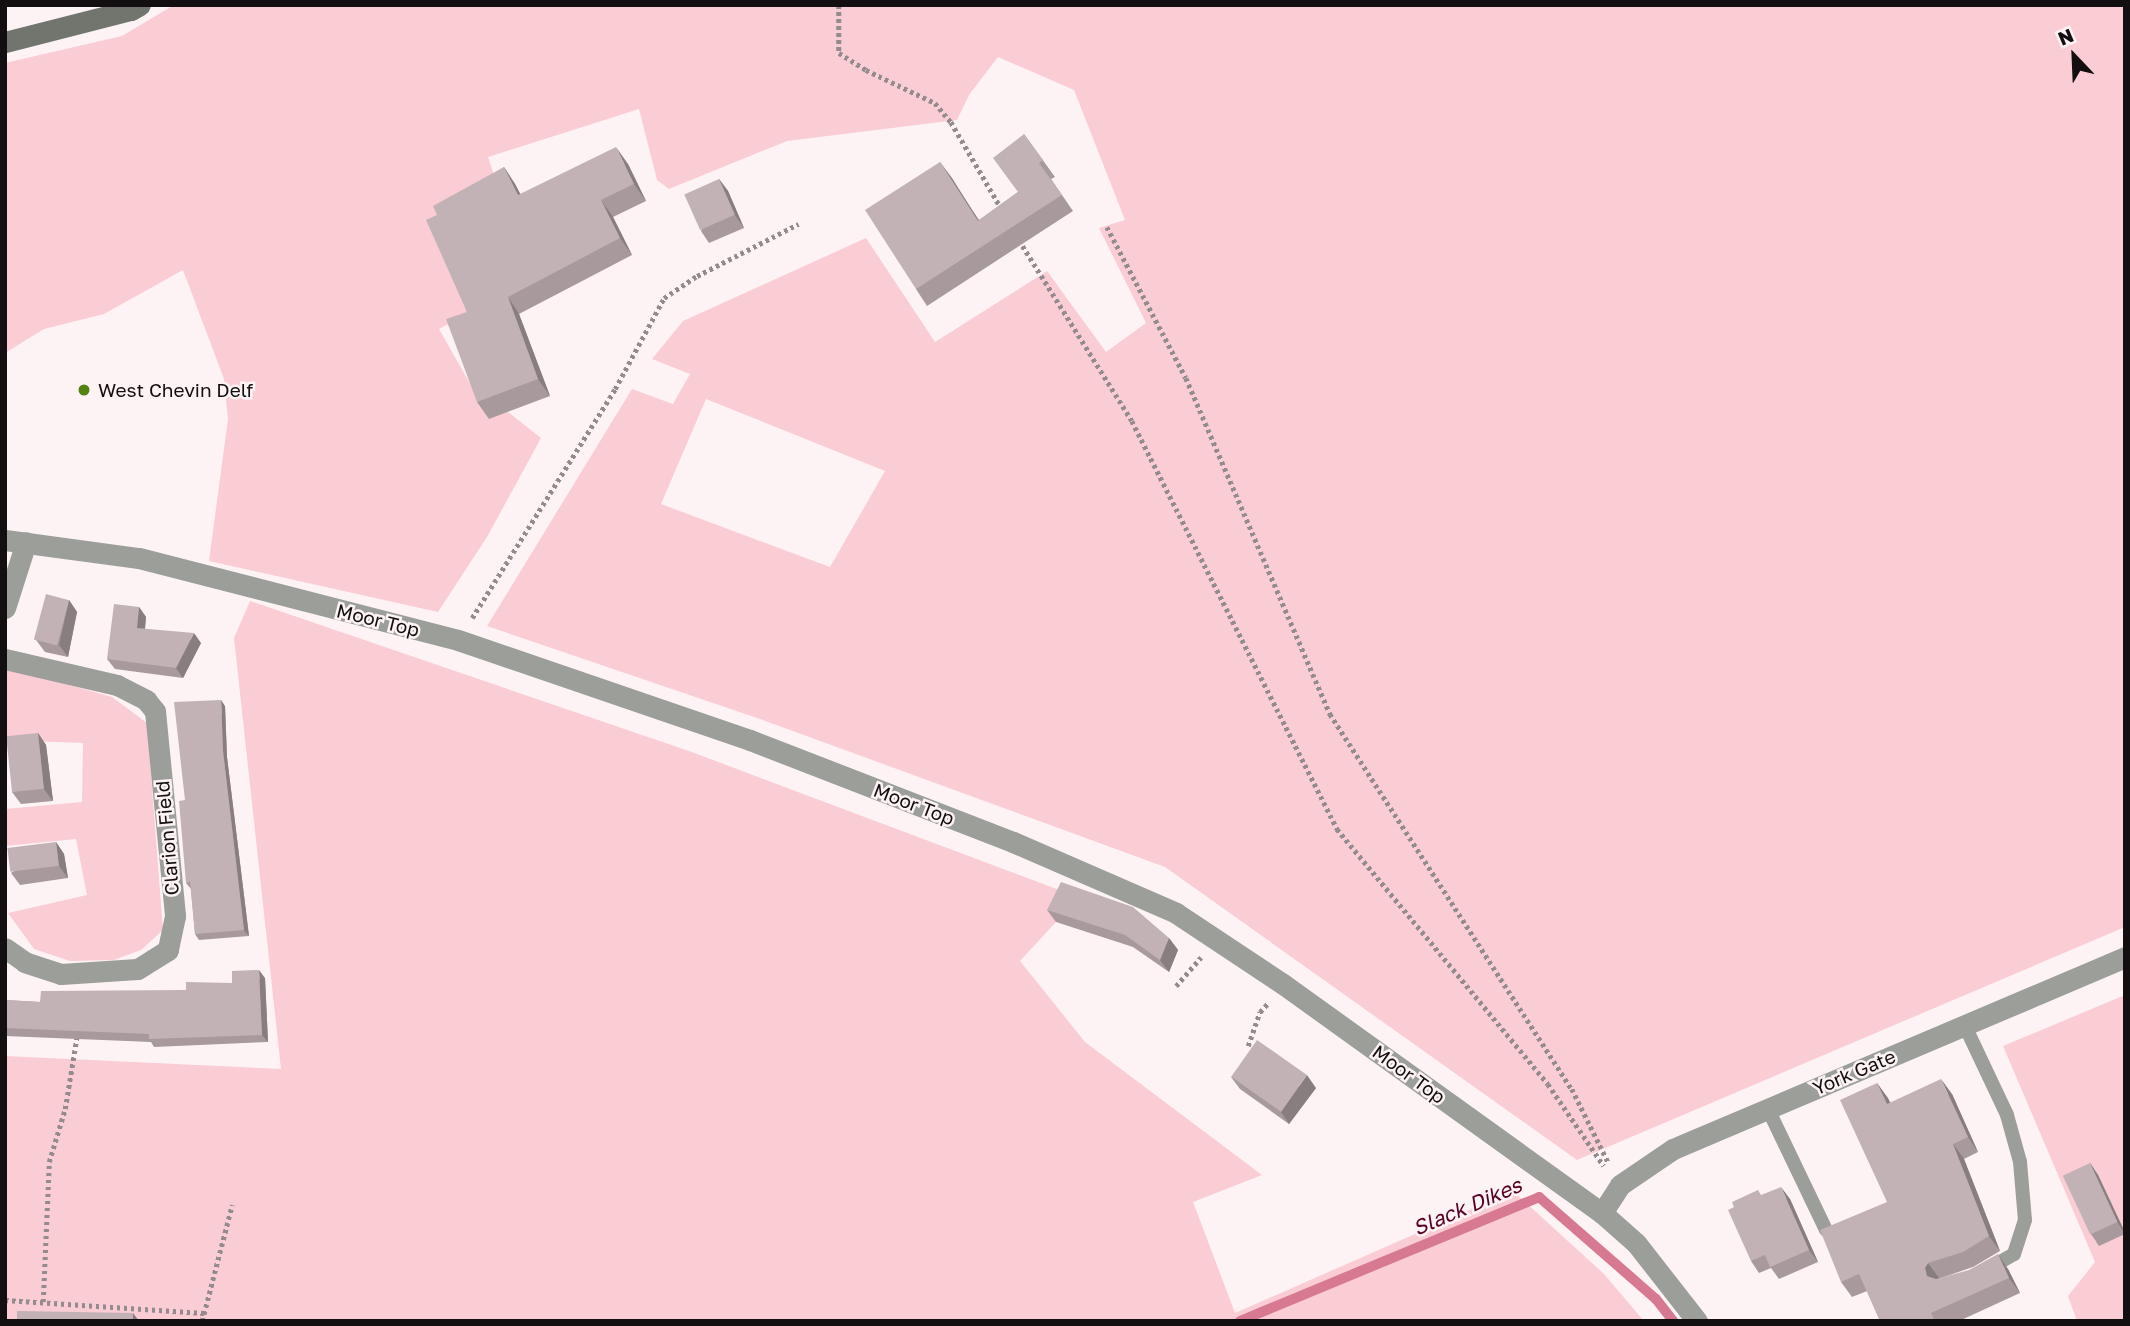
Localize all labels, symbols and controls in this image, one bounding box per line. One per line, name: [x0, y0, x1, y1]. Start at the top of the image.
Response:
north arrow: [2039, 21, 2109, 91]
text: N: [2054, 23, 2077, 50]
place label: West Chevin Delf: [98, 379, 253, 401]
marker: West Chevin Delf: [76, 382, 92, 398]
street label: Moor Top: [334, 599, 422, 641]
street label: Moor Top: [870, 778, 958, 830]
street label: Clarion Field: [151, 780, 183, 896]
street label: Moor Top: [1368, 1040, 1450, 1108]
street label: York Gate: [1809, 1044, 1899, 1100]
water label: Slack Dikes: [1409, 1172, 1525, 1240]

